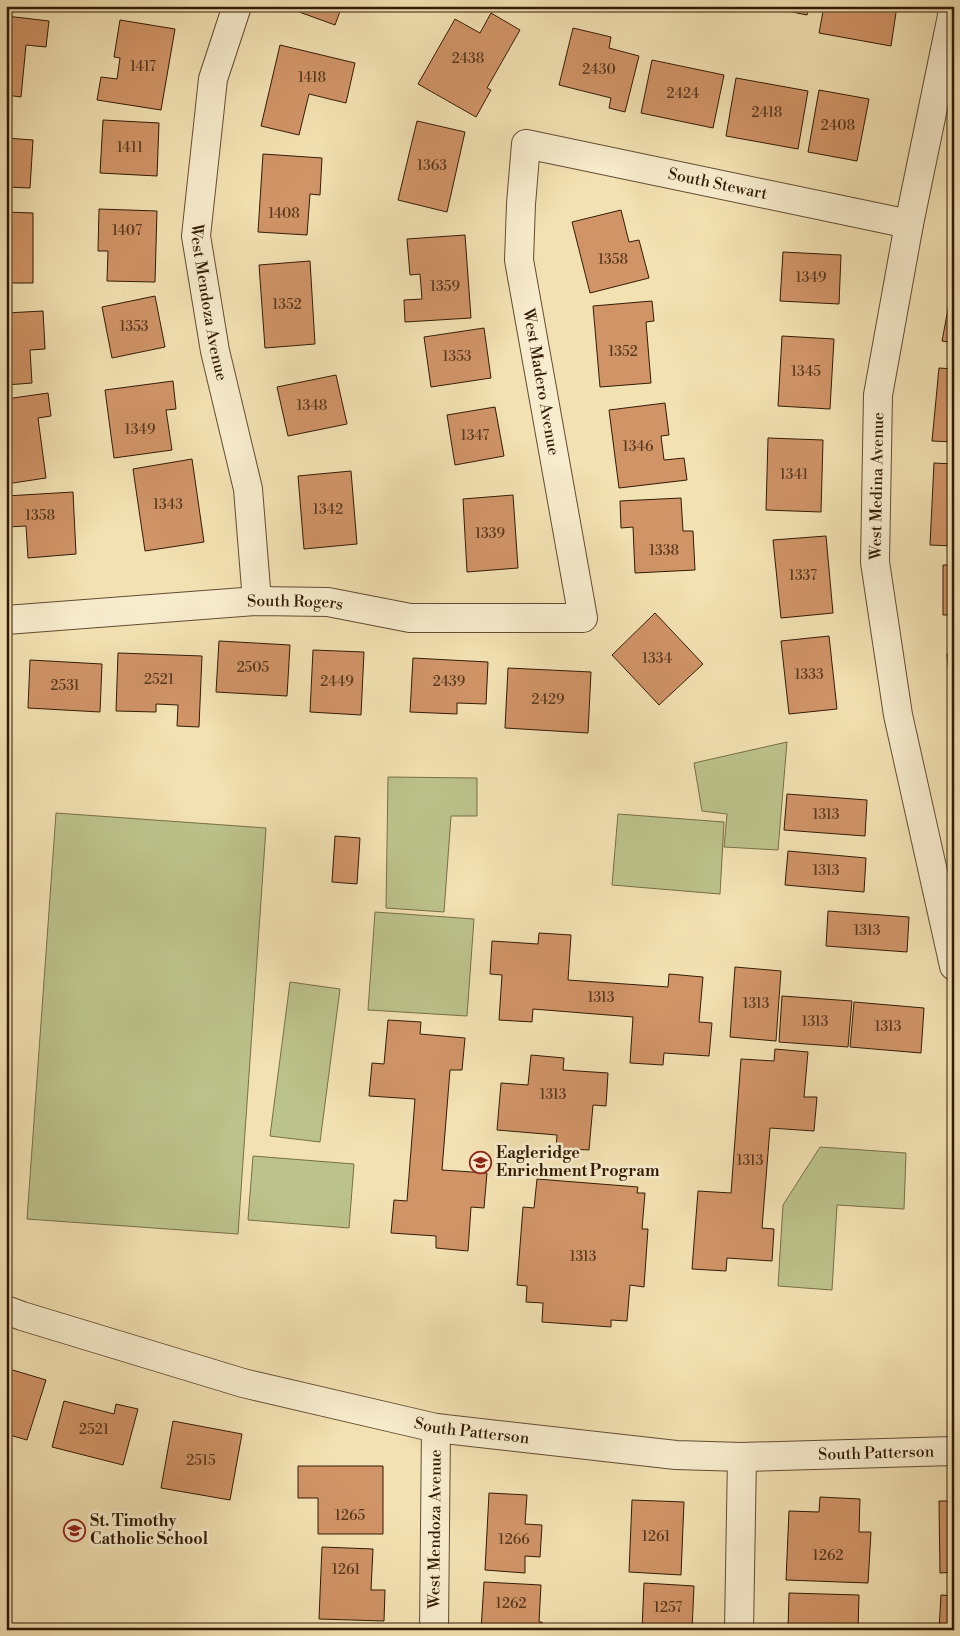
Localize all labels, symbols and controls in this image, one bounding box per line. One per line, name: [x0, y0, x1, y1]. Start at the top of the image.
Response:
house number: 2438: [452, 50, 484, 68]
house number: 1417: [130, 58, 156, 76]
house number: 2430: [582, 61, 616, 79]
house number: 1418: [298, 69, 326, 87]
house number: 2424: [667, 85, 699, 103]
house number: 2418: [752, 104, 782, 122]
house number: 2408: [821, 117, 855, 135]
house number: 1411: [117, 139, 143, 157]
house number: 1363: [417, 157, 447, 175]
street label: South Stewart: [666, 164, 770, 204]
house number: 1408: [268, 205, 300, 223]
street label: West Mendoza Avenue: [186, 221, 232, 383]
house number: 1407: [112, 222, 142, 240]
house number: 1358: [598, 251, 628, 269]
house number: 1349: [796, 269, 826, 287]
house number: 1359: [430, 278, 460, 296]
house number: 1352: [272, 296, 302, 314]
street label: West Madero Avenue: [518, 306, 564, 457]
house number: 1353: [119, 318, 149, 336]
house number: 1352: [608, 343, 638, 361]
house number: 1353: [442, 348, 472, 366]
house number: 1345: [791, 363, 821, 381]
house number: 1348: [297, 397, 327, 415]
street label: West Medina Avenue: [866, 412, 888, 561]
house number: 1349: [125, 421, 155, 439]
house number: 1347: [461, 427, 489, 445]
house number: 1346: [623, 438, 654, 456]
house number: 1341: [780, 466, 808, 484]
house number: 1343: [153, 496, 183, 514]
house number: 1342: [313, 501, 343, 519]
house number: 1358: [25, 507, 55, 525]
house number: 1339: [475, 525, 505, 543]
house number: 1338: [649, 542, 679, 560]
house number: 1337: [789, 567, 817, 585]
street label: South Rogers: [247, 591, 345, 615]
house number: 1334: [642, 650, 672, 668]
house number: 2505: [237, 659, 270, 677]
house number: 1333: [794, 666, 824, 684]
house number: 2521: [144, 671, 174, 689]
house number: 2449: [320, 673, 354, 691]
house number: 2439: [433, 673, 465, 691]
house number: 2531: [50, 677, 80, 695]
house number: 2429: [532, 691, 564, 709]
house number: 1313: [812, 806, 840, 824]
house number: 1313: [812, 862, 840, 880]
house number: 1313: [853, 922, 881, 940]
house number: 1313: [587, 989, 615, 1007]
house number: 1313: [742, 995, 770, 1013]
house number: 1313: [801, 1013, 829, 1031]
house number: 1313: [874, 1018, 902, 1036]
house number: 1313: [539, 1086, 567, 1104]
place label: Eagleridge Enrichment Program: [496, 1143, 660, 1181]
school or university icon: Eagleridge Enrichment Program: [468, 1150, 492, 1174]
house number: 1313: [736, 1152, 764, 1170]
house number: 1313: [569, 1248, 597, 1266]
street label: South Patterson: [412, 1413, 531, 1448]
house number: 2521: [79, 1421, 109, 1439]
street label: South Patterson: [818, 1442, 935, 1465]
street label: West Mendoza Avenue: [424, 1449, 446, 1610]
house number: 2515: [186, 1452, 216, 1470]
house number: 1265: [335, 1507, 366, 1525]
place label: St. Timothy Catholic School: [90, 1511, 209, 1549]
school or university icon: St. Timothy Catholic School: [62, 1518, 86, 1542]
house number: 1261: [642, 1528, 670, 1546]
house number: 1266: [498, 1531, 530, 1549]
house number: 1262: [813, 1547, 843, 1565]
house number: 1261: [332, 1561, 360, 1579]
house number: 1262: [496, 1595, 526, 1613]
house number: 1257: [654, 1599, 682, 1617]

